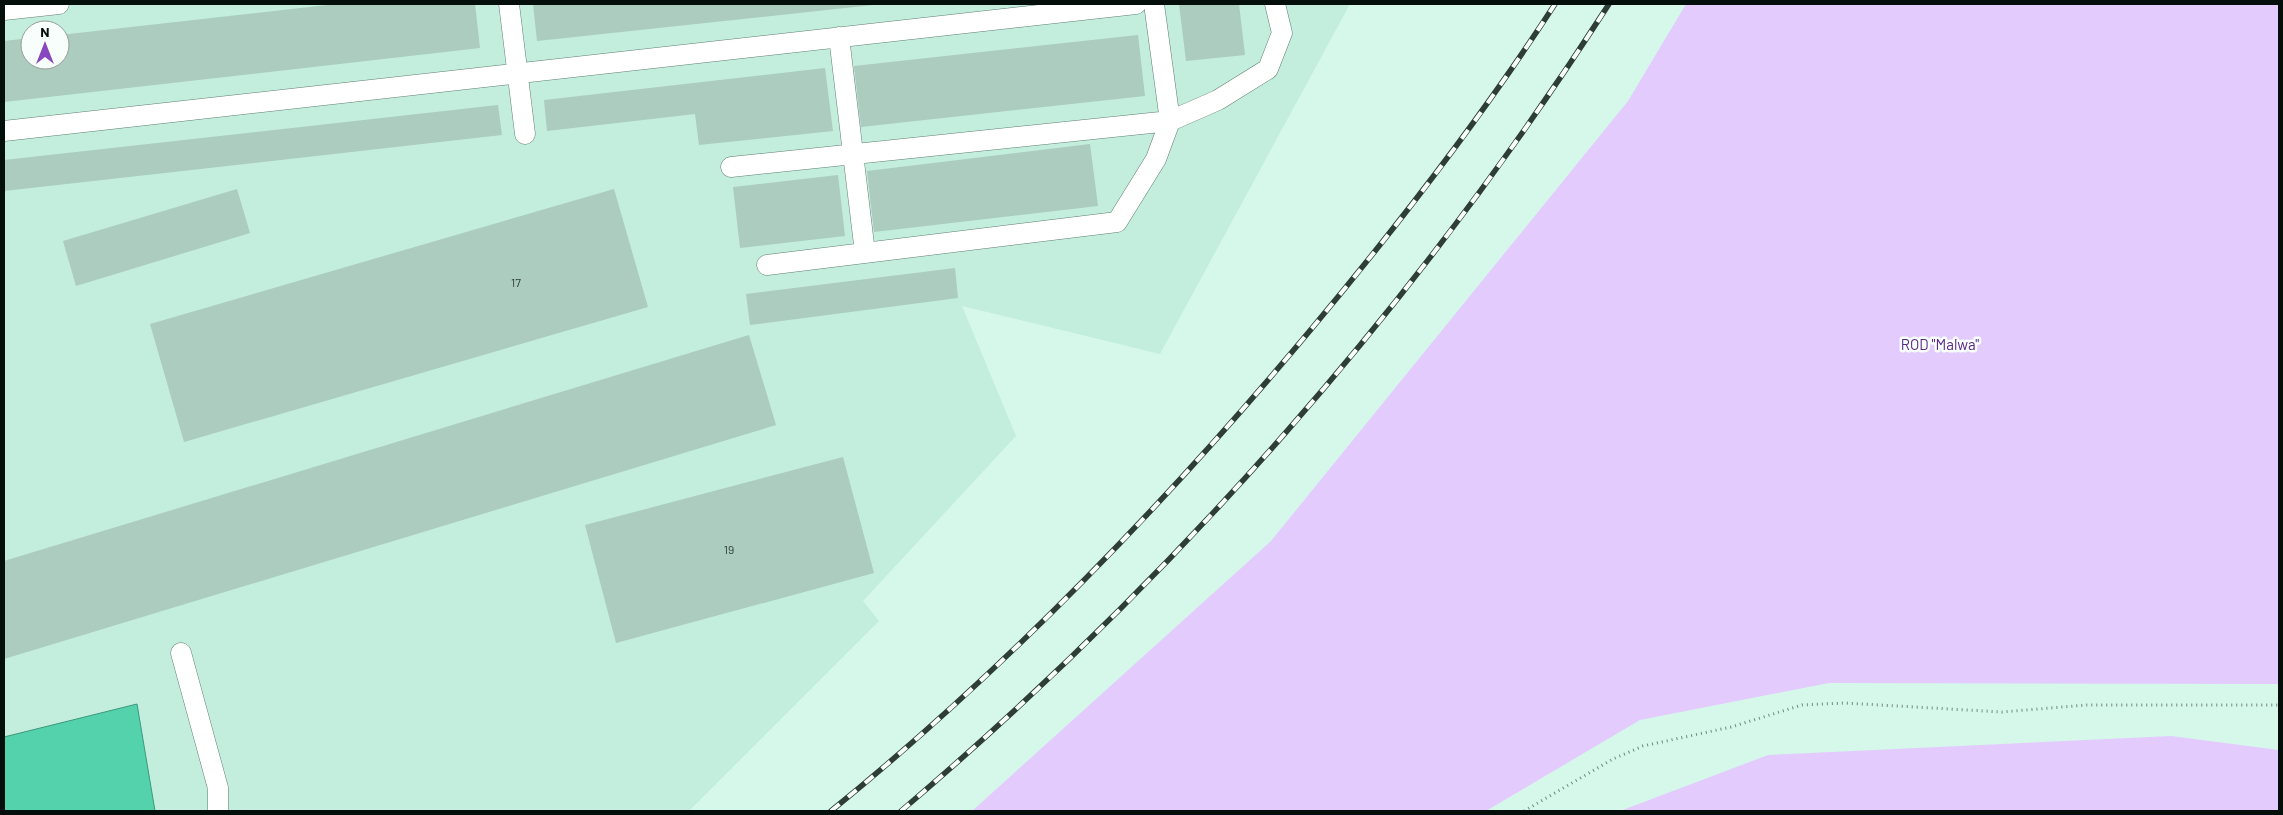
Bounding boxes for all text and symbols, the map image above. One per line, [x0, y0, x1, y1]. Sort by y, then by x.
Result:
north arrow [20, 20, 70, 70]
text: N [40, 23, 50, 40]
house number: 17 [511, 275, 521, 289]
park label: ROD "Malwa" [1901, 335, 1979, 353]
house number: 19 [724, 542, 734, 556]

